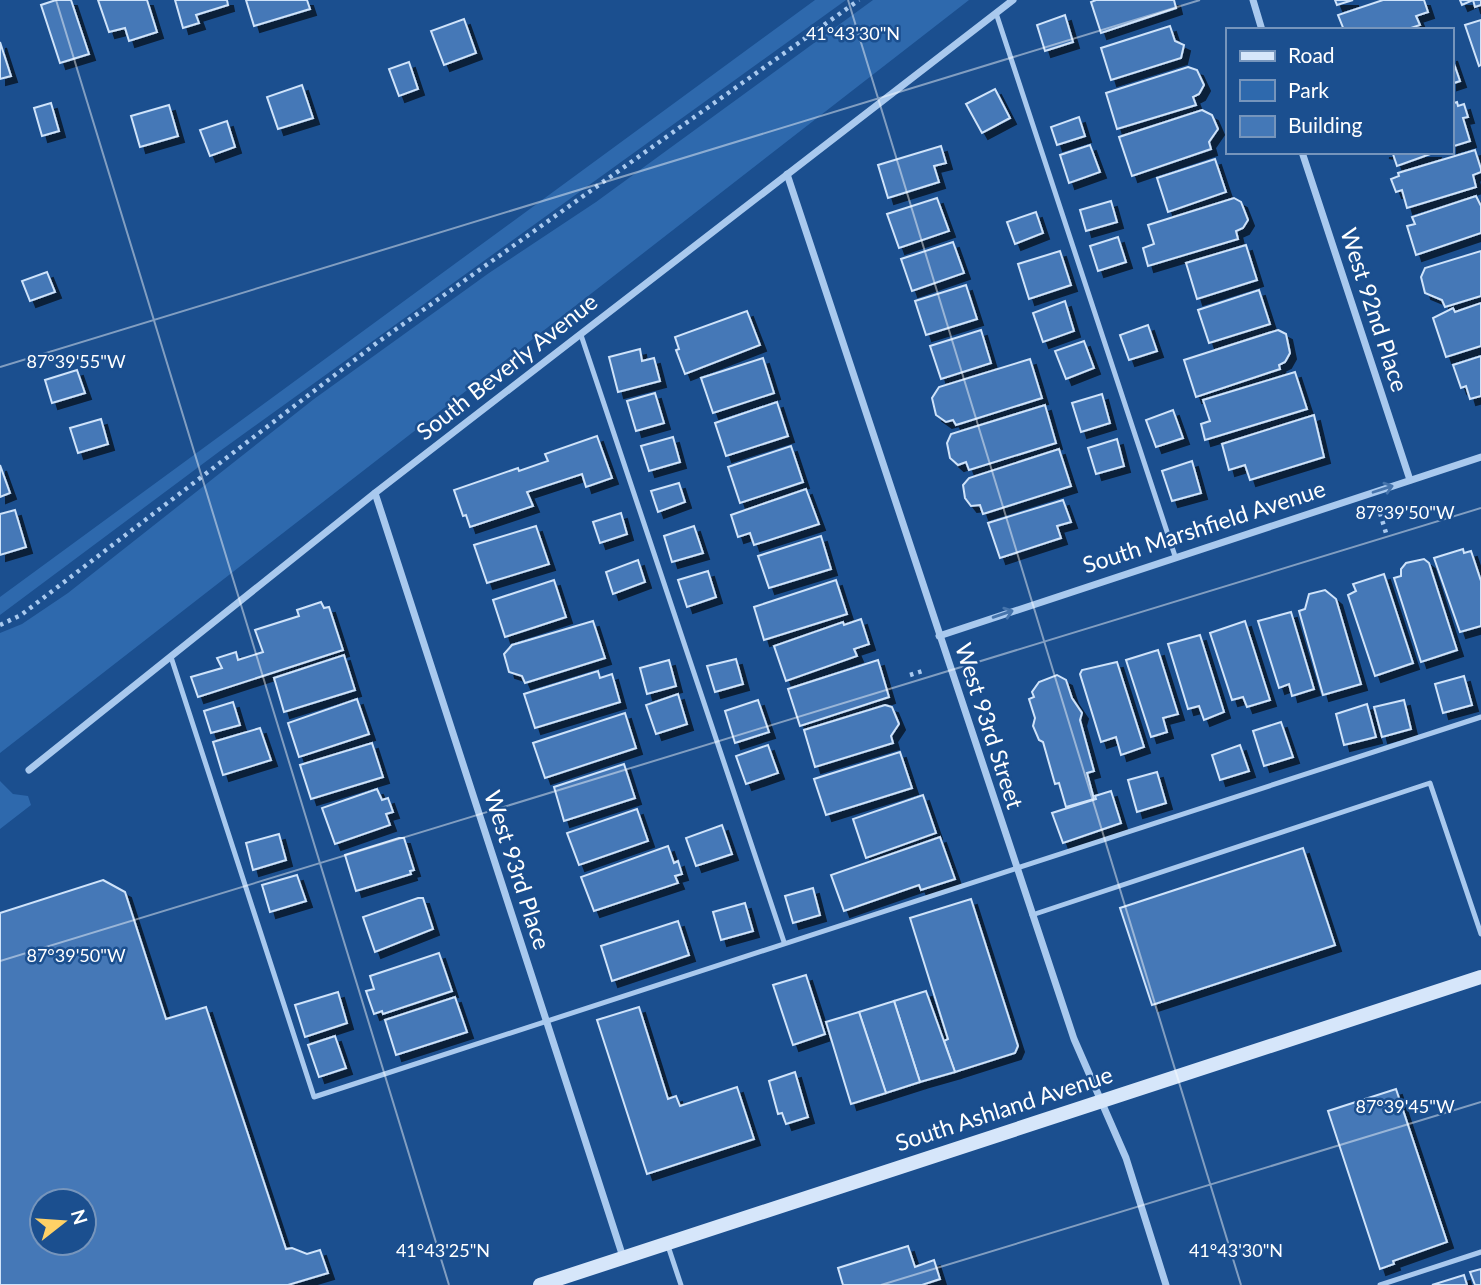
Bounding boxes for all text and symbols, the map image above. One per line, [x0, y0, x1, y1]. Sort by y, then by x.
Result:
text: 41°43'30"N [806, 22, 900, 44]
legend [1226, 28, 1453, 154]
text: Road [1288, 42, 1335, 67]
text: Park [1288, 77, 1329, 102]
text: Building [1288, 112, 1363, 137]
street label: West 92nd Place [1335, 224, 1415, 395]
street label: South Beverly Avenue [410, 287, 602, 446]
text: 87°39'55"W [26, 350, 126, 372]
street label: South Marshfield Avenue [1079, 474, 1329, 579]
one-way arrow [1371, 482, 1393, 495]
text: 87°39'50"W [1355, 501, 1455, 523]
one-way arrow [992, 607, 1014, 619]
street label: West 93rd Street [950, 639, 1030, 813]
street label: West 93rd Place [479, 787, 557, 953]
text: 87°39'50"W [26, 944, 126, 966]
street label: South Ashland Avenue [892, 1060, 1116, 1156]
text: 87°39'45"W [1355, 1095, 1455, 1117]
north arrow [28, 1187, 98, 1257]
text: N [67, 1207, 93, 1227]
text: 41°43'25"N [396, 1239, 490, 1261]
text: 41°43'30"N [1189, 1239, 1283, 1261]

